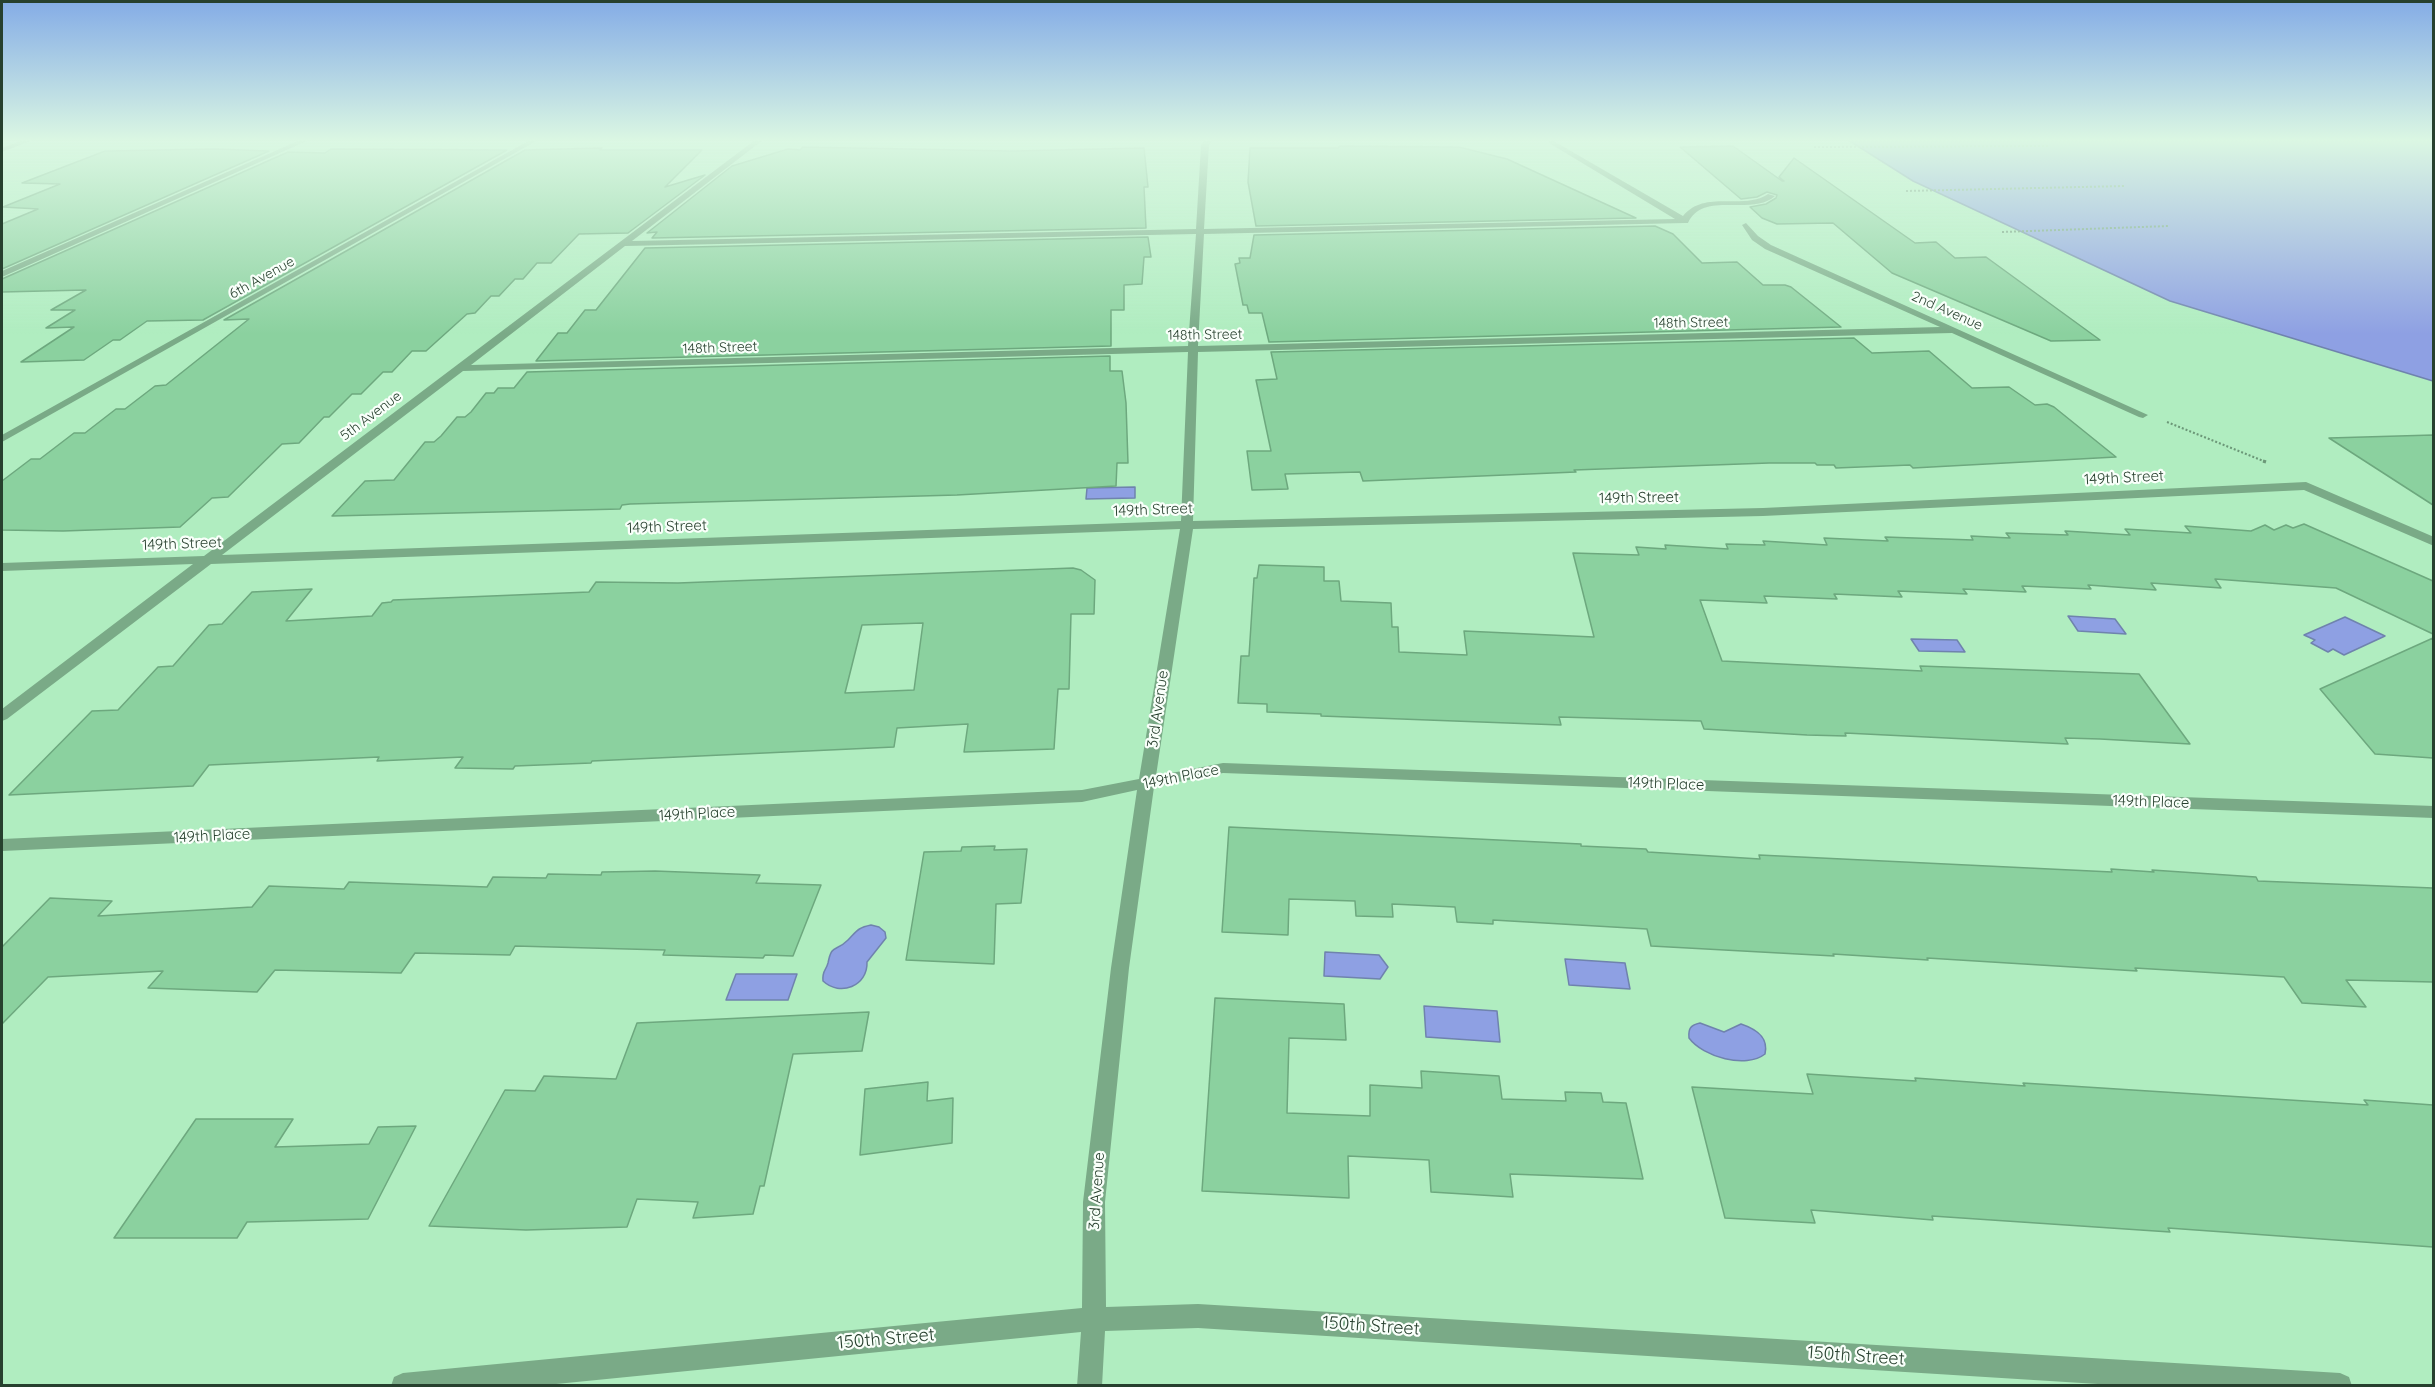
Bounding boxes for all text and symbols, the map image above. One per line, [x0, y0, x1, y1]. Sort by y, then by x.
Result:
street label: 6th Avenue [226, 253, 298, 303]
street label: 2nd Avenue [1909, 288, 1985, 334]
street label: 148th Street [1654, 314, 1728, 332]
street label: 148th Street [1168, 326, 1242, 344]
street label: 148th Street [682, 338, 758, 358]
street label: 5th Avenue [337, 388, 405, 444]
street label: 149th Street [2084, 467, 2164, 489]
street label: 149th Street [1599, 488, 1679, 508]
street label: 149th Street [1113, 500, 1193, 520]
street label: 149th Street [627, 517, 707, 537]
street label: 149th Street [142, 534, 222, 554]
street label: 3rd Avenue [1144, 669, 1172, 749]
street label: 149th Place [1142, 761, 1220, 793]
street label: 149th Place [1627, 774, 1705, 794]
street label: 149th Place [2112, 792, 2190, 812]
street label: 149th Place [658, 803, 736, 825]
street label: 149th Place [173, 825, 251, 847]
street label: 3rd Avenue [1085, 1152, 1109, 1230]
street label: 150th Street [1322, 1312, 1420, 1340]
street label: 150th Street [836, 1324, 936, 1354]
street label: 150th Street [1807, 1342, 1905, 1370]

